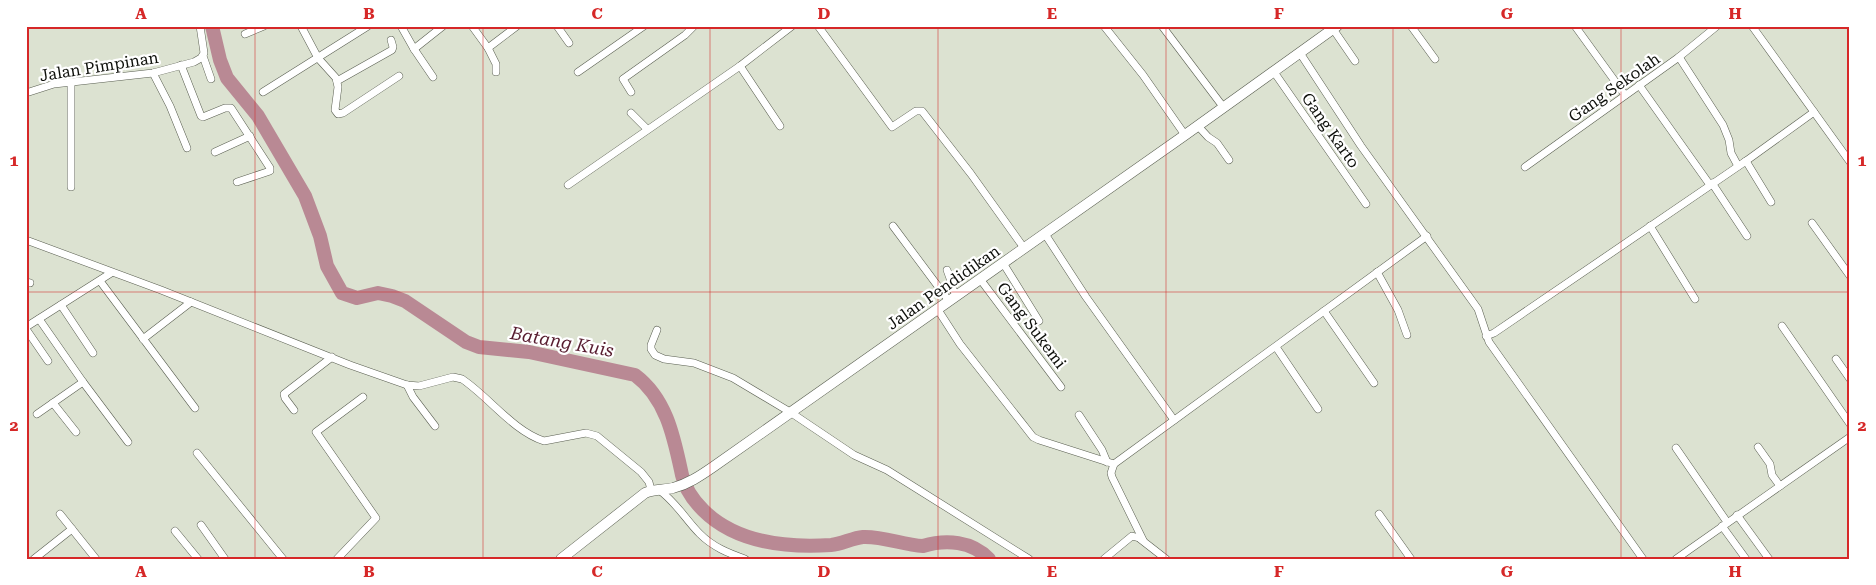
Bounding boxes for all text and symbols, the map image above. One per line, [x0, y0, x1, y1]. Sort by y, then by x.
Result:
text: A [135, 4, 147, 23]
text: B [363, 4, 375, 23]
text: C [591, 4, 603, 23]
text: D [818, 4, 831, 23]
text: E [1047, 4, 1057, 23]
text: F [1274, 4, 1284, 23]
text: G [1501, 4, 1514, 23]
text: H [1728, 4, 1742, 23]
street label: Jalan Pimpinan [38, 48, 160, 85]
street label: Gang Sekolah [1565, 49, 1664, 126]
street label: Gang Karto [1298, 89, 1364, 172]
text: 1 [10, 151, 19, 170]
text: 1 [1858, 151, 1867, 170]
street label: Jalan Pendidikan [883, 241, 1003, 334]
street label: Gang Sukemi [993, 278, 1070, 372]
water label: Batang Kuis [508, 322, 615, 361]
text: 2 [10, 416, 19, 435]
text: 2 [1858, 416, 1867, 435]
text: A [135, 562, 147, 581]
text: B [363, 562, 375, 581]
text: C [591, 562, 603, 581]
text: D [818, 562, 831, 581]
text: E [1047, 562, 1057, 581]
text: F [1274, 562, 1284, 581]
text: G [1501, 562, 1514, 581]
text: H [1728, 562, 1742, 581]

